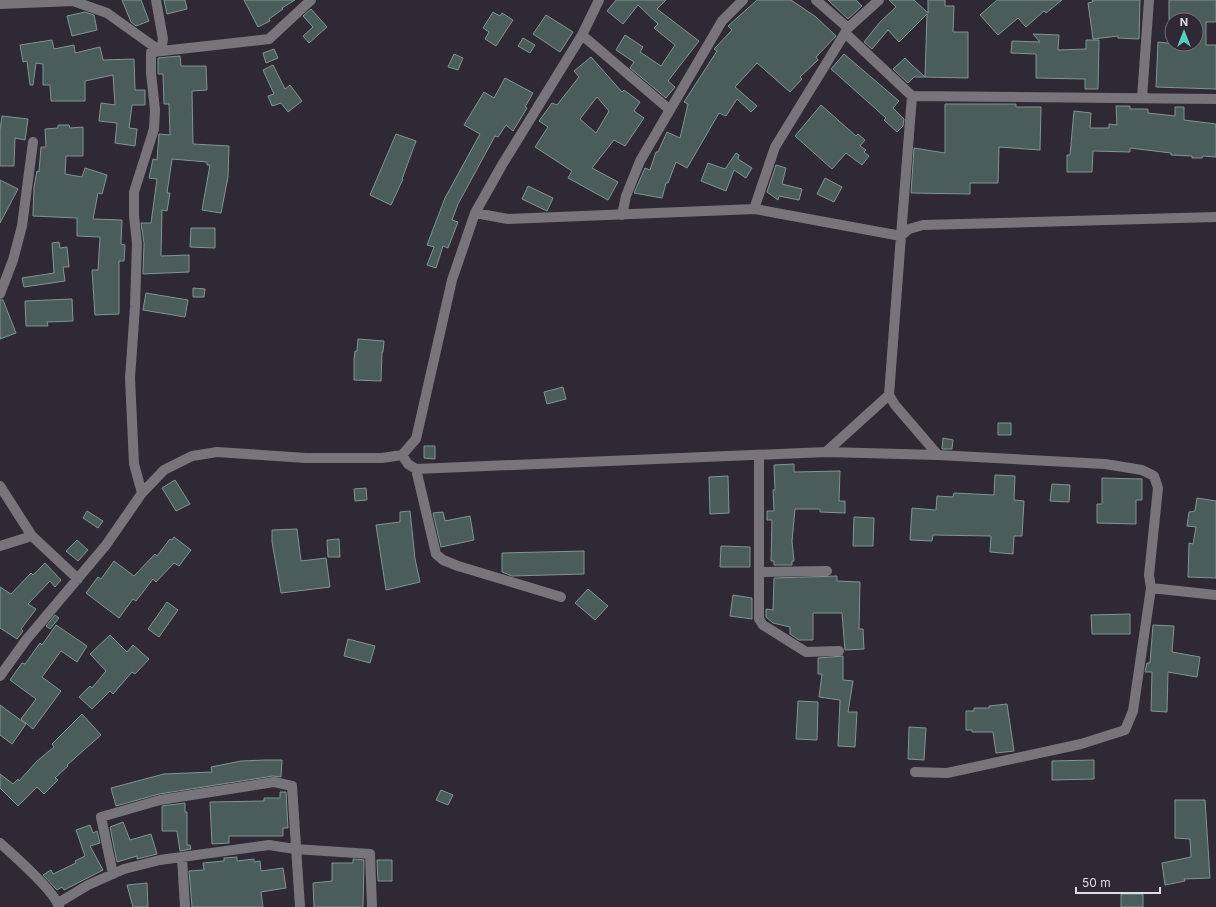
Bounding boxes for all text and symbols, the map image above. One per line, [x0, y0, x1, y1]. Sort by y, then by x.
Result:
north arrow [1164, 12, 1204, 52]
text: N [1180, 15, 1188, 29]
scale bar [1076, 869, 1160, 895]
text: 50 m [1082, 875, 1111, 890]

